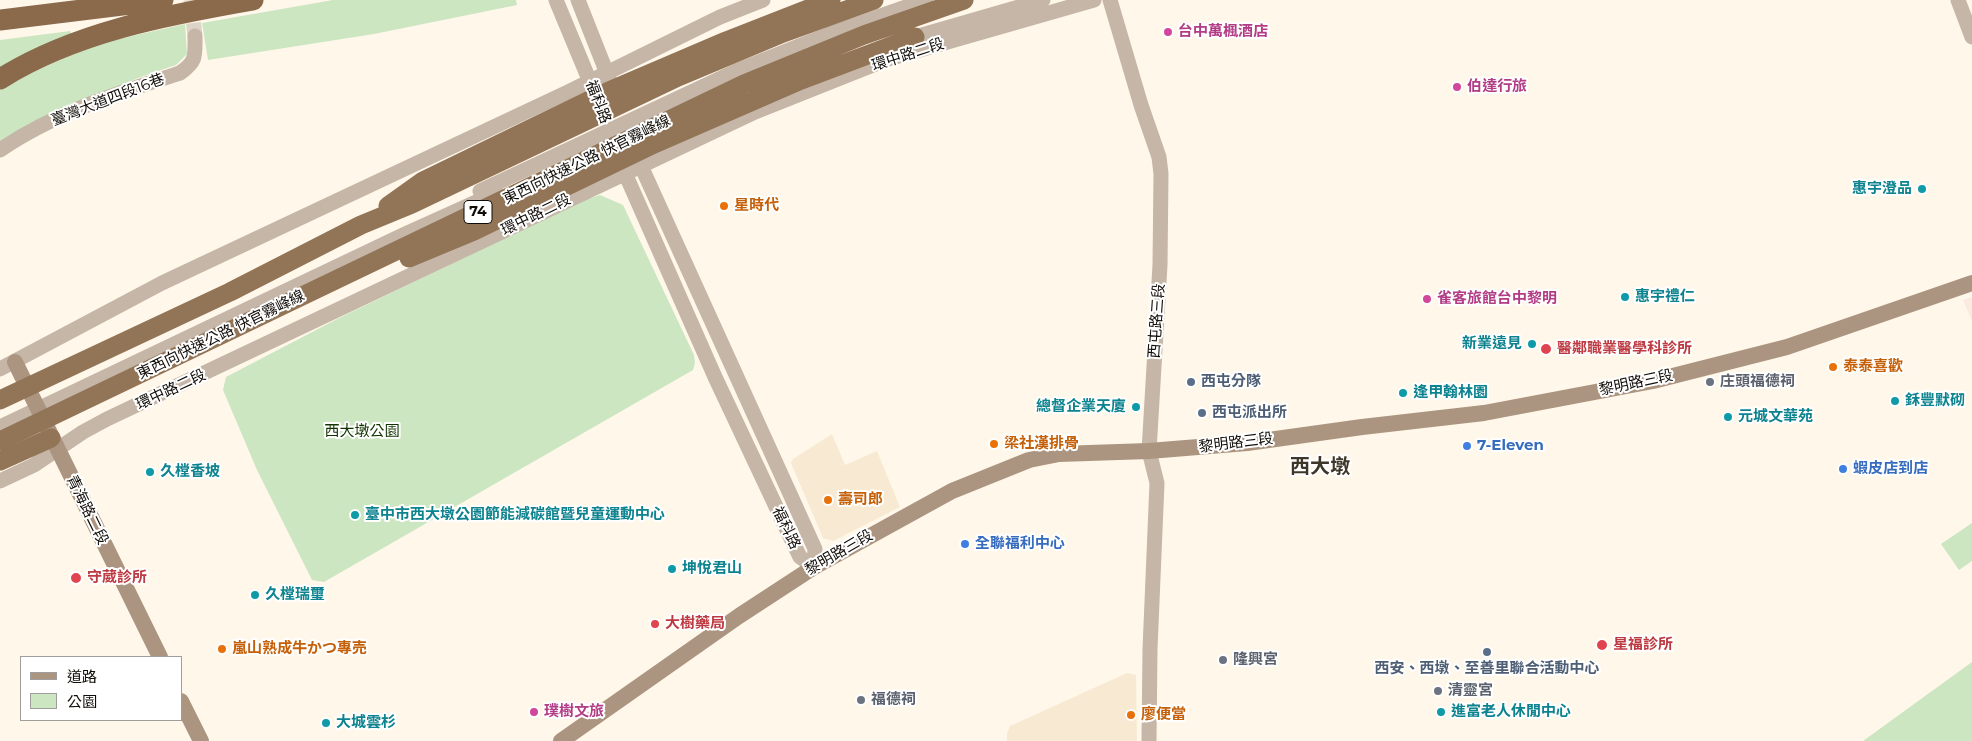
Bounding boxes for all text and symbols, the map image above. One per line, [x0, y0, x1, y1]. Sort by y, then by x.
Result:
place label: 台中萬楓酒店 [1178, 23, 1268, 41]
marker: 台中萬楓酒店 [1162, 26, 1174, 38]
street label: 環中路二段 [870, 35, 946, 75]
street label: 臺灣大道四段16巷 [49, 70, 167, 130]
street label: 福科路 [582, 78, 614, 126]
place label: 伯達行旅 [1467, 78, 1527, 96]
marker: 伯達行旅 [1451, 81, 1463, 93]
street label: 東西向快速公路 快官霧峰線 [500, 112, 674, 208]
place label: 惠宇澄品 [1852, 180, 1912, 198]
marker: 惠宇澄品 [1916, 183, 1928, 195]
street label: 環中路二段 [498, 190, 574, 240]
place label: 星時代 [734, 197, 779, 215]
road number: 74 [464, 200, 492, 223]
marker: 星時代 [718, 200, 730, 212]
street label: 西屯路三段 [1145, 283, 1169, 359]
street label: 東西向快速公路 快官霧峰線 [134, 287, 308, 383]
place label: 惠宇禮仁 [1635, 288, 1695, 306]
place label: 雀客旅館台中黎明 [1437, 290, 1557, 308]
marker: 惠宇禮仁 [1619, 291, 1631, 303]
marker: 雀客旅館台中黎明 [1421, 293, 1433, 305]
place label: 新業遠見 [1462, 335, 1522, 353]
marker: 新業遠見 [1526, 338, 1538, 350]
place label: 醫鄰職業醫學科診所 [1557, 340, 1692, 358]
marker: 醫鄰職業醫學科診所 [1539, 342, 1553, 356]
place label: 泰泰喜歡 [1843, 358, 1903, 376]
marker: 泰泰喜歡 [1827, 361, 1839, 373]
street label: 環中路二段 [133, 366, 209, 414]
street label: 黎明路三段 [1597, 366, 1675, 400]
place label: 西屯分隊 [1201, 373, 1261, 391]
place label: 庄頭福德祠 [1720, 373, 1795, 391]
marker: 西屯分隊 [1185, 376, 1197, 388]
marker: 庄頭福德祠 [1704, 376, 1716, 388]
place label: 逢甲翰林園 [1413, 384, 1488, 402]
marker: 逢甲翰林園 [1397, 387, 1409, 399]
place label: 鉌豐默砌 [1905, 392, 1965, 410]
marker: 鉌豐默砌 [1889, 395, 1901, 407]
place label: 總督企業天廈 [1036, 398, 1126, 416]
marker: 總督企業天廈 [1130, 401, 1142, 413]
place label: 西屯派出所 [1212, 404, 1287, 422]
marker: 西屯派出所 [1196, 407, 1208, 419]
place label: 元城文華苑 [1738, 408, 1813, 426]
marker: 元城文華苑 [1722, 411, 1734, 423]
park label: 西大墩公園 [325, 423, 399, 441]
street label: 黎明路三段 [1198, 429, 1274, 457]
place label: 梁社漢排骨 [1004, 435, 1079, 453]
place label: 7-Eleven [1477, 437, 1544, 455]
marker: 梁社漢排骨 [988, 438, 1000, 450]
marker: 7-Eleven [1461, 440, 1473, 452]
district label: 西大墩 [1290, 455, 1350, 479]
place label: 蝦皮店到店 [1853, 460, 1928, 478]
place label: 久樘香坡 [160, 463, 220, 481]
marker: 蝦皮店到店 [1837, 463, 1849, 475]
marker: 久樘香坡 [144, 466, 156, 478]
street label: 青海路二段 [62, 472, 112, 548]
place label: 壽司郎 [838, 491, 883, 509]
marker: 壽司郎 [822, 494, 834, 506]
street label: 福科路 [768, 504, 804, 552]
place label: 臺中市西大墩公園節能減碳館暨兒童運動中心 [365, 506, 665, 524]
marker: 臺中市西大墩公園節能減碳館暨兒童運動中心 [349, 509, 361, 521]
street label: 黎明路三段 [802, 526, 876, 580]
place label: 全聯福利中心 [975, 535, 1065, 553]
marker: 全聯福利中心 [959, 538, 971, 550]
place label: 坤悅君山 [682, 560, 742, 578]
marker: 坤悅君山 [666, 563, 678, 575]
place label: 守葳診所 [87, 569, 147, 587]
marker: 守葳診所 [69, 571, 83, 585]
place label: 久樘瑞璽 [265, 586, 325, 604]
marker: 久樘瑞璽 [249, 589, 261, 601]
place label: 大樹藥局 [665, 615, 725, 633]
marker: 大樹藥局 [649, 618, 661, 630]
place label: 星福診所 [1613, 636, 1673, 654]
marker: 星福診所 [1595, 638, 1609, 652]
place label: 嵐山熟成牛かつ專売 [232, 640, 367, 658]
marker: 嵐山熟成牛かつ專売 [216, 643, 228, 655]
marker: 西安、西墩、至善里聯合活動中心 [1481, 646, 1493, 658]
place label: 隆興宮 [1233, 651, 1278, 669]
marker: 隆興宮 [1217, 654, 1229, 666]
legend [20, 656, 182, 721]
place label: 西安、西墩、至善里聯合活動中心 [1375, 660, 1599, 678]
text: 道路 [67, 667, 97, 686]
place label: 清靈宮 [1448, 682, 1493, 700]
marker: 清靈宮 [1432, 685, 1444, 697]
place label: 福德祠 [871, 691, 916, 709]
text: 公園 [67, 692, 97, 711]
marker: 福德祠 [855, 694, 867, 706]
place label: 璞樹文旅 [544, 703, 604, 721]
place label: 進富老人休閒中心 [1451, 703, 1571, 721]
marker: 璞樹文旅 [528, 706, 540, 718]
place label: 廖便當 [1141, 706, 1186, 724]
marker: 進富老人休閒中心 [1435, 706, 1447, 718]
marker: 廖便當 [1125, 709, 1137, 721]
place label: 大城雲杉 [336, 714, 396, 732]
marker: 大城雲杉 [320, 717, 332, 729]

